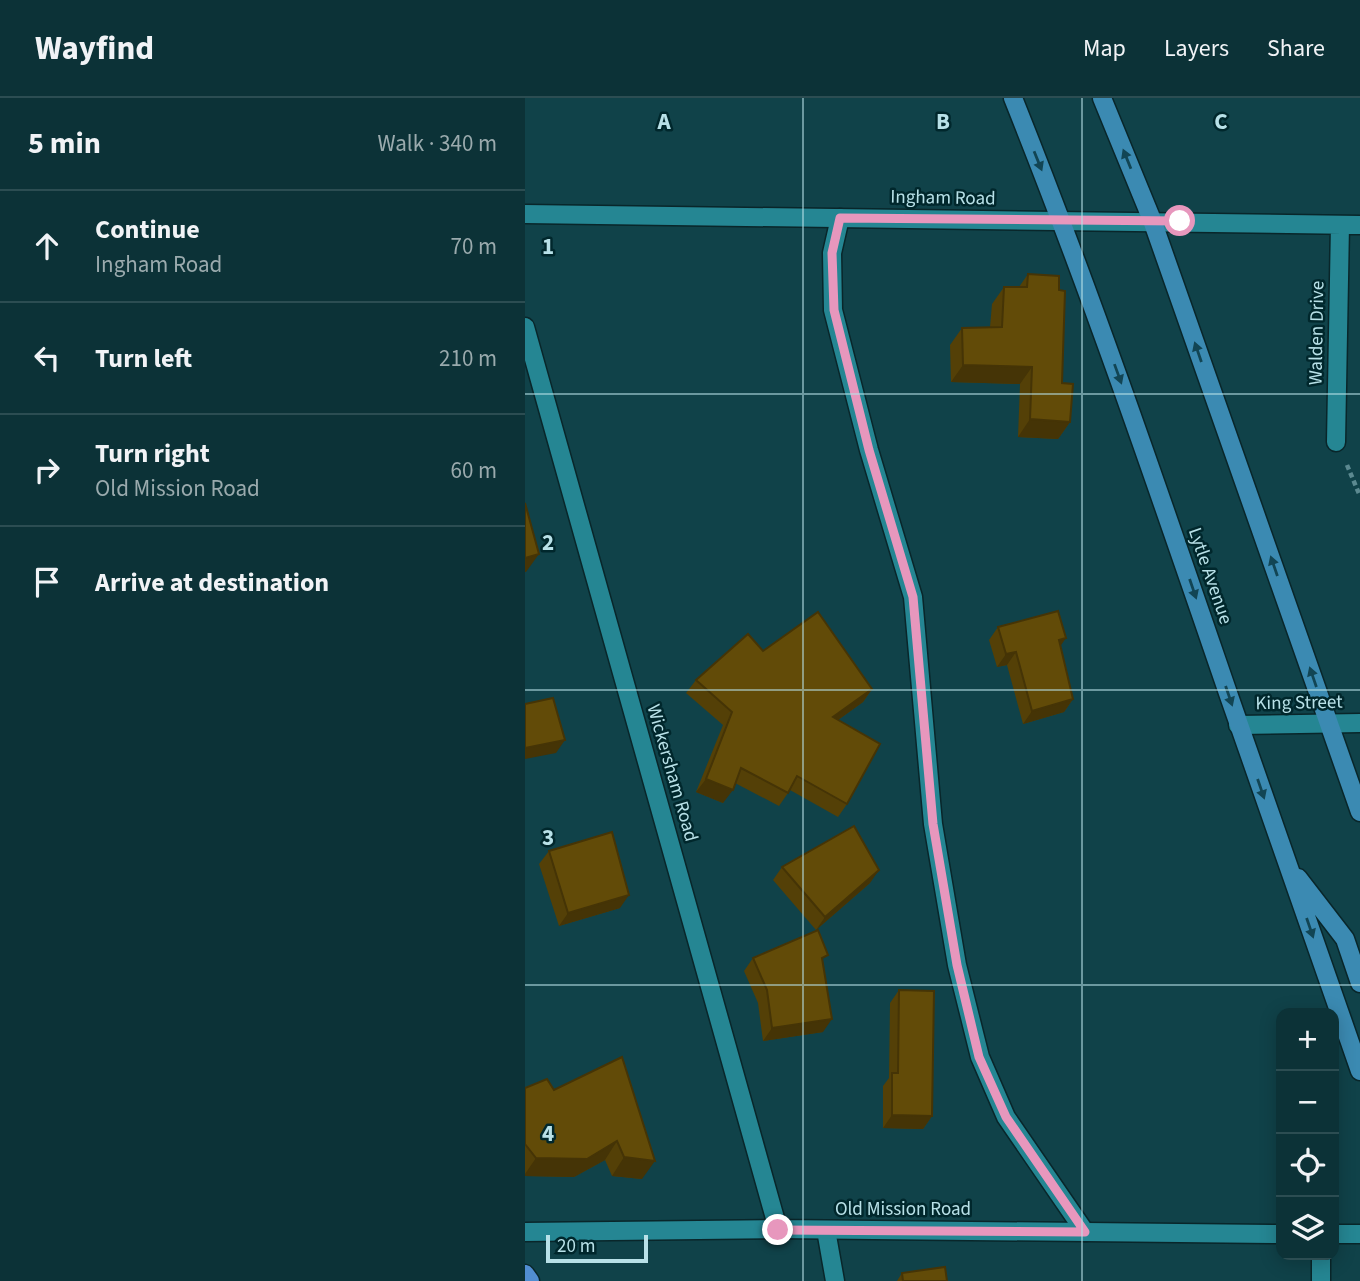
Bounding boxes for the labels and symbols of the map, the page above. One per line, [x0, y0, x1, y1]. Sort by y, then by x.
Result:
text: A [656, 105, 671, 138]
text: B [936, 105, 950, 138]
text: C [1214, 105, 1228, 138]
one-way arrow [1121, 149, 1132, 170]
one-way arrow [1033, 151, 1044, 172]
street label: Ingham Road [890, 184, 996, 212]
route start [1164, 205, 1195, 236]
text: 1 [542, 230, 554, 263]
street label: Walden Drive [1303, 281, 1331, 385]
one-way arrow [1192, 341, 1203, 362]
one-way arrow [1113, 364, 1124, 385]
street label: Lytle Avenue [1181, 524, 1239, 628]
text: 2 [542, 526, 554, 559]
one-way arrow [1268, 556, 1279, 577]
one-way arrow [1188, 579, 1198, 600]
one-way arrow [1307, 666, 1318, 687]
one-way arrow [1224, 685, 1235, 706]
street label: King Street [1255, 689, 1343, 717]
street label: Wickersham Road [640, 701, 704, 845]
one-way arrow [1256, 779, 1267, 800]
text: 3 [542, 821, 554, 854]
one-way arrow [1305, 918, 1316, 939]
text: 4 [542, 1117, 554, 1150]
street label: Old Mission Road [835, 1196, 971, 1223]
route end [762, 1214, 793, 1245]
scale bar [546, 1232, 647, 1264]

